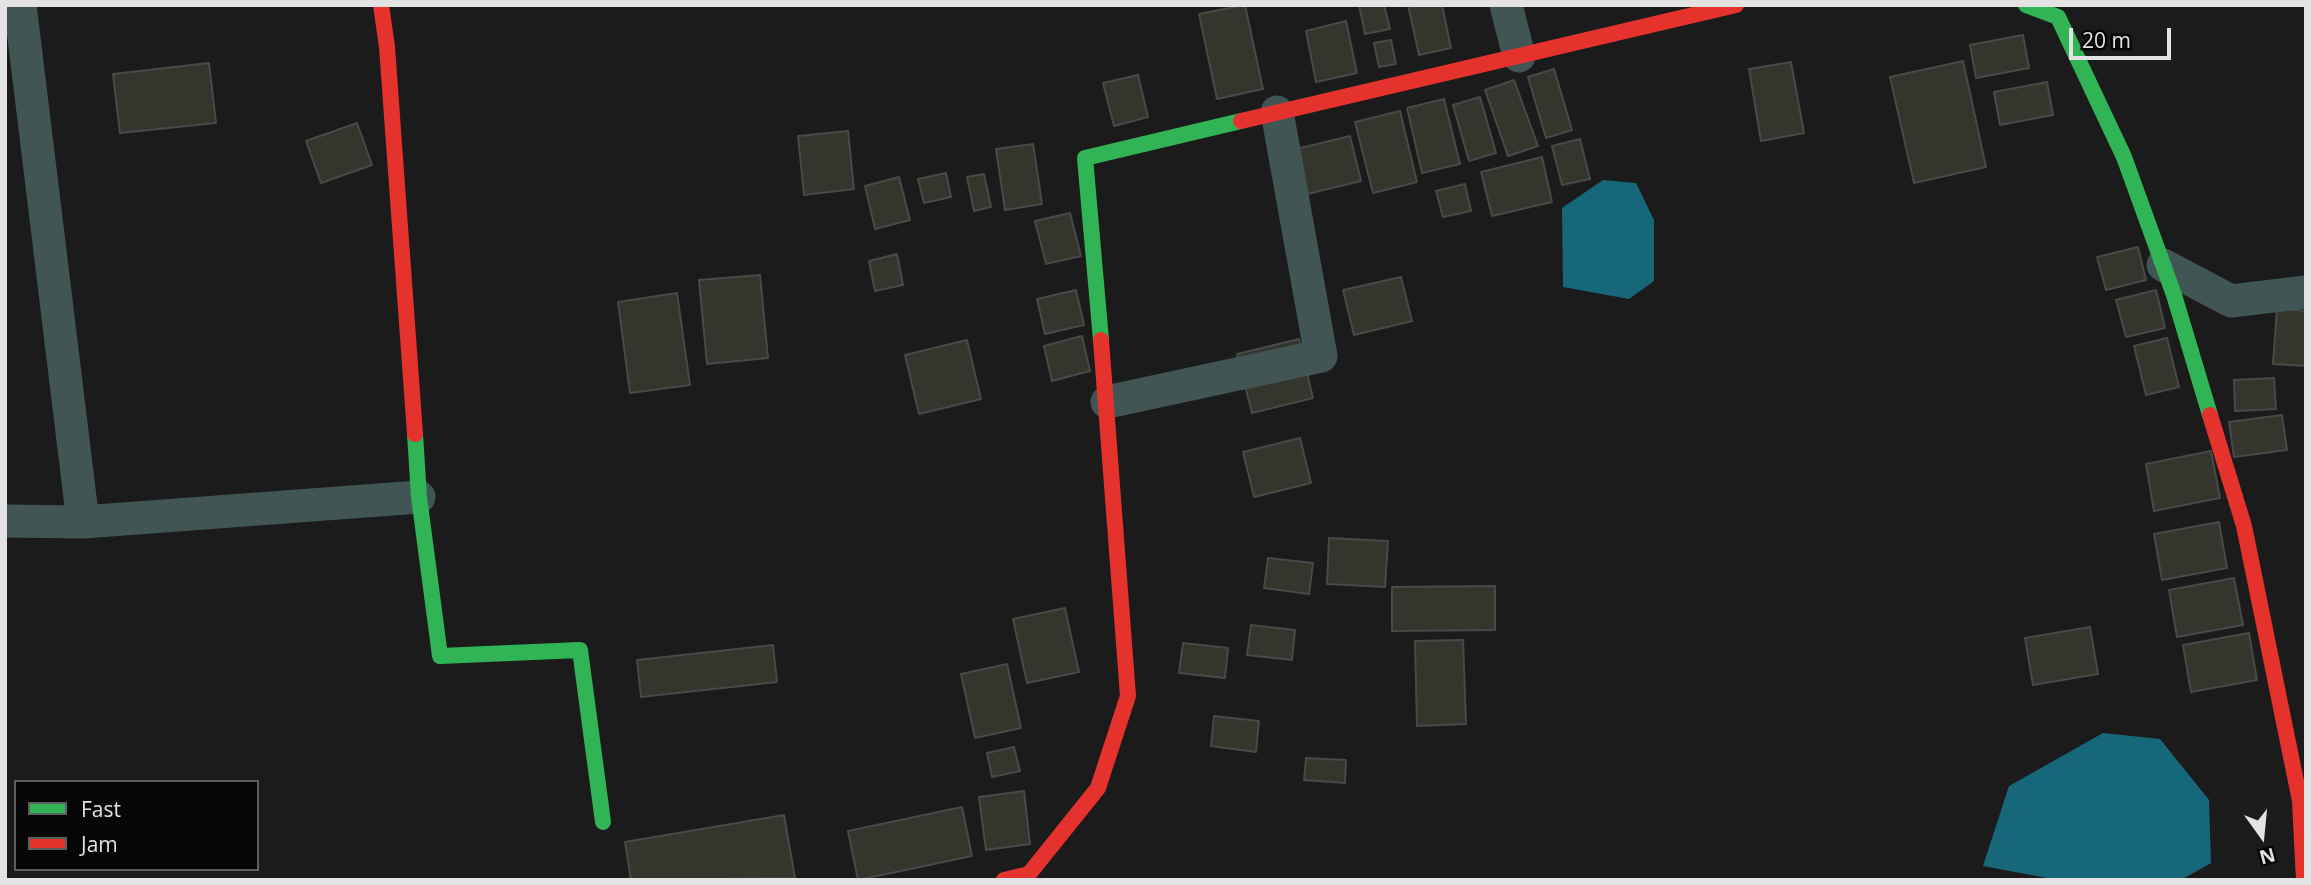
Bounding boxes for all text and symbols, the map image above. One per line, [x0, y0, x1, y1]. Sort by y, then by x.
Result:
scale bar [2073, 14, 2174, 58]
text: 20 m [2082, 26, 2131, 54]
legend [14, 780, 259, 871]
text: Fast [81, 795, 121, 823]
north arrow [2227, 801, 2297, 871]
text: Jam [81, 830, 118, 858]
text: N [2257, 842, 2278, 871]

